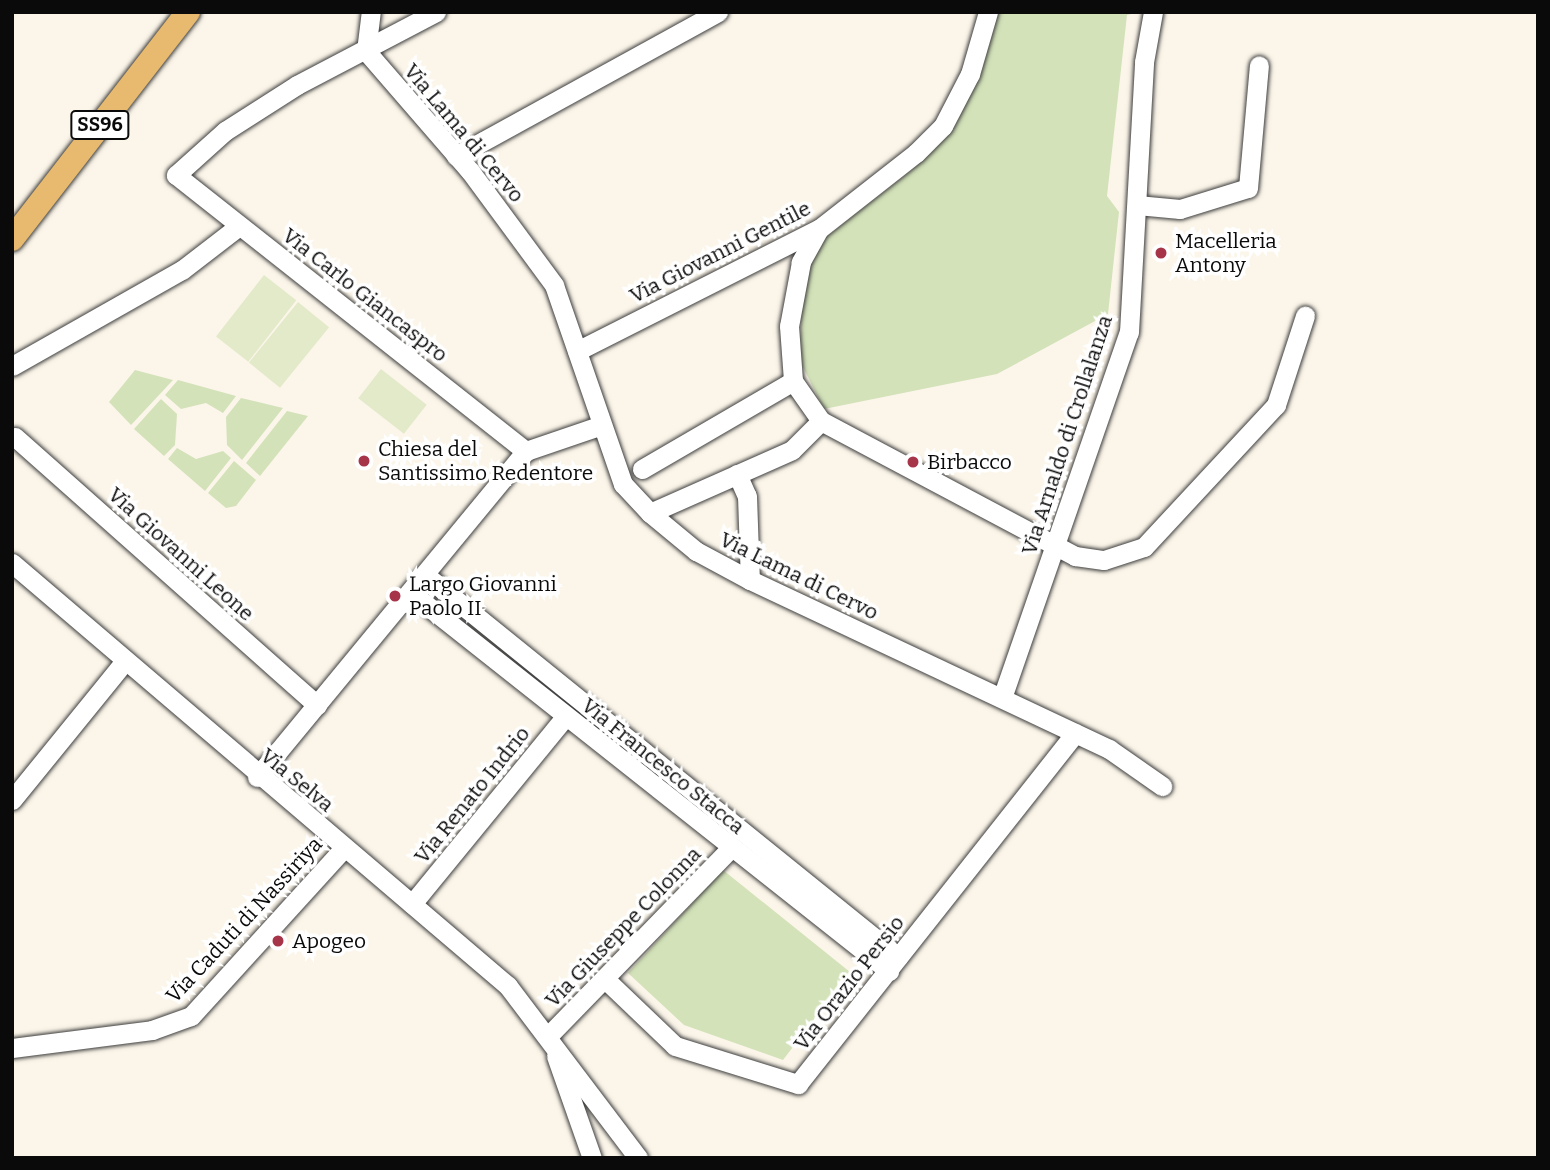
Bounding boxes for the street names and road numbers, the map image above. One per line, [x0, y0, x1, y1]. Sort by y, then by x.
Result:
street label: Via Lama di Cervo [399, 59, 529, 207]
road number: SS96 [70, 110, 130, 140]
street label: Via Giovanni Gentile [625, 195, 815, 309]
street label: Via Carlo Giancaspro [277, 223, 453, 367]
street label: Via Arnaldo di Crollalanza [1016, 312, 1118, 558]
street label: Via Giovanni Leone [103, 482, 259, 626]
street label: Via Lama di Cervo [716, 527, 882, 625]
street label: Via Francesco Stacca [577, 693, 749, 839]
street label: Via Renato Indrio [409, 721, 535, 869]
street label: Via Selva [255, 743, 339, 817]
street label: Via Caduti di Nassiriya [161, 832, 327, 1008]
street label: Via Giuseppe Colonna [540, 841, 706, 1013]
street label: Via Orazio Persio [788, 910, 910, 1056]

